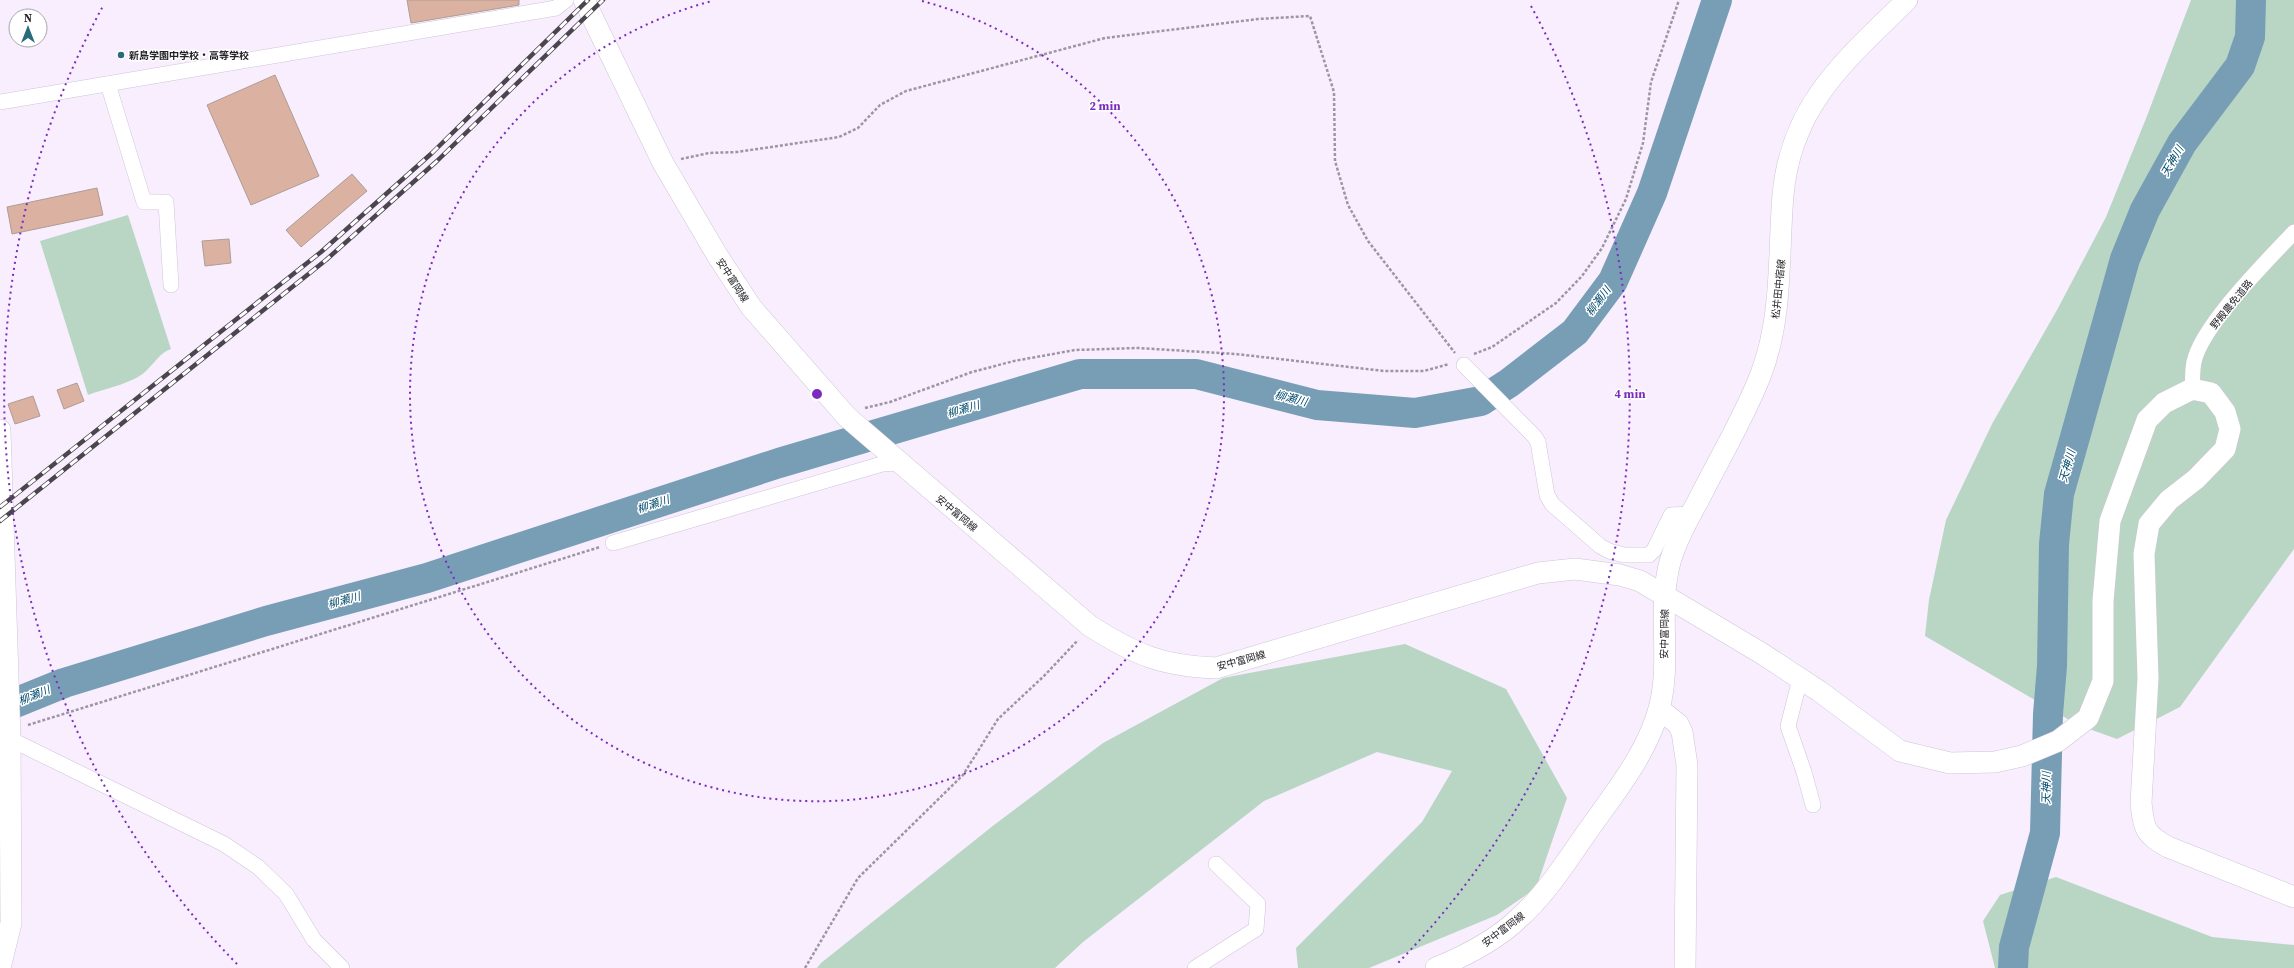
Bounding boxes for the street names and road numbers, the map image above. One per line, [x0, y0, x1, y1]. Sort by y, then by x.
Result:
street label: 安中富岡線 [714, 256, 752, 305]
street label: 松井田中宿線 [1769, 259, 1788, 320]
street label: 野殿農免道路 [2207, 277, 2255, 332]
street label: 安中富岡線 [933, 492, 980, 534]
street label: 安中富岡線 [1658, 609, 1671, 659]
street label: 安中富岡線 [1215, 648, 1267, 673]
street label: 安中富岡線 [1479, 909, 1527, 950]

